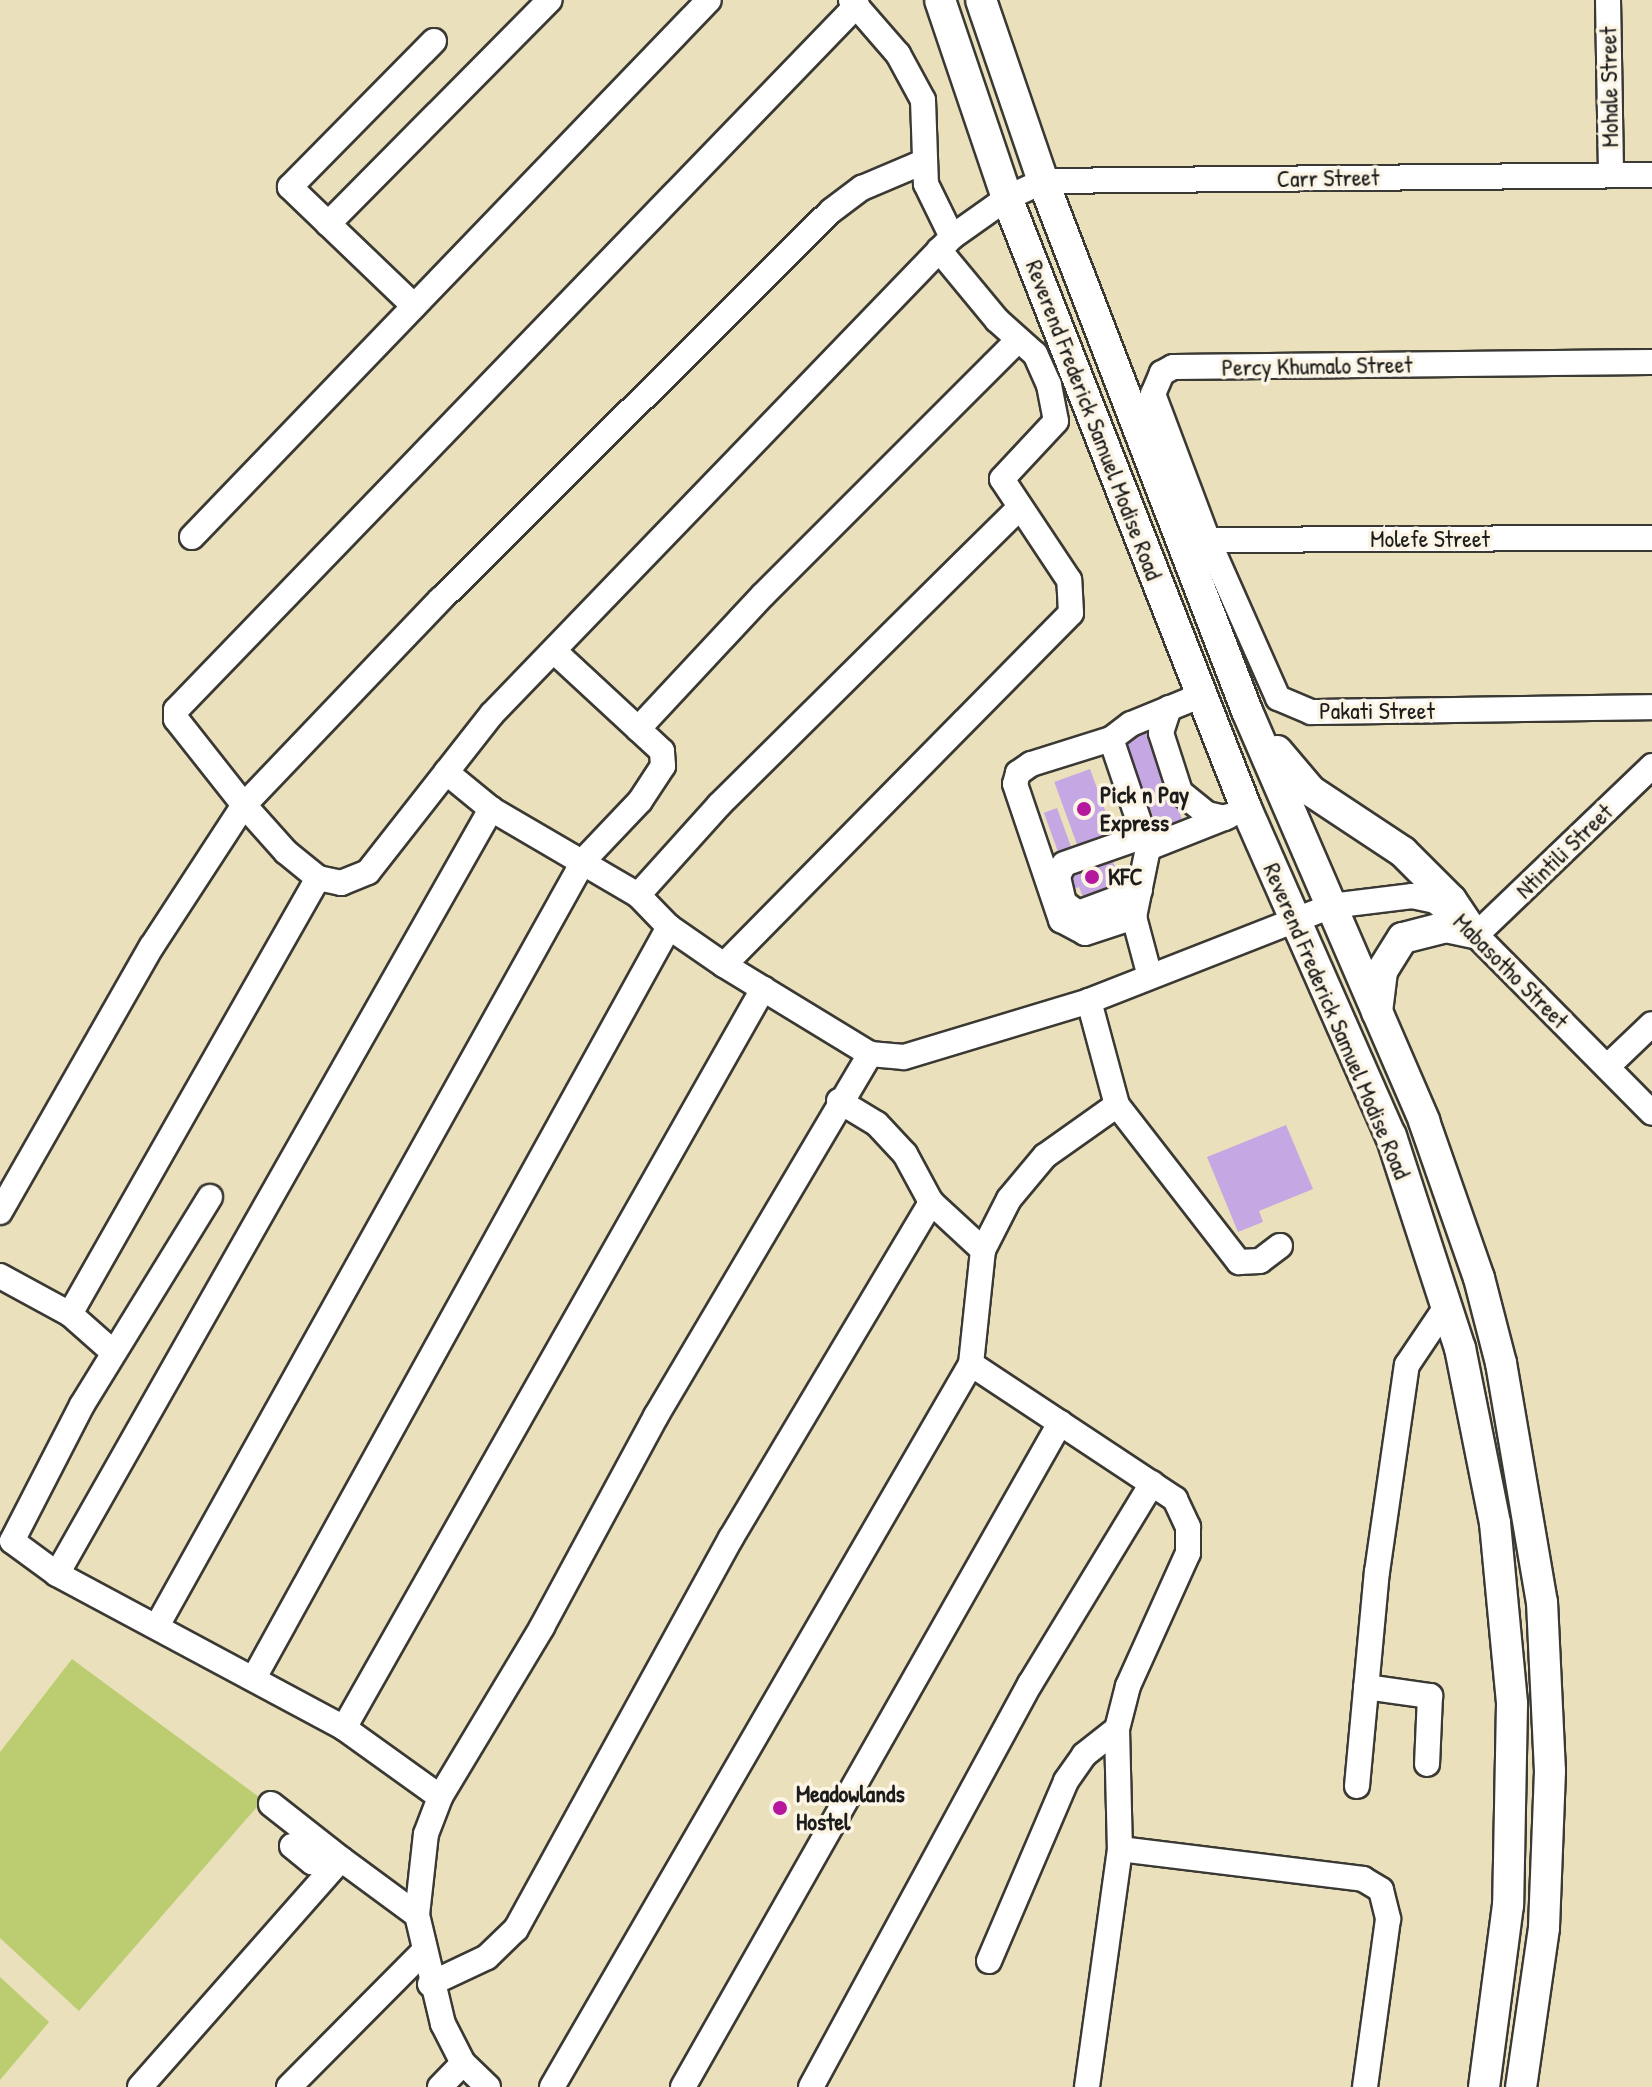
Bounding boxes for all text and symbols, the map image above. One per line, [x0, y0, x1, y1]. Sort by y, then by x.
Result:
street label: Mohale Street [1594, 26, 1624, 148]
street label: Carr Street [1277, 163, 1379, 193]
street label: Reverend Frederick Samuel Modise Road [1020, 256, 1168, 584]
street label: Percy Khumalo Street [1221, 350, 1413, 382]
street label: Molefe Street [1370, 525, 1490, 553]
street label: Pakati Street [1319, 697, 1435, 725]
place label: Pick n Pay Express [1100, 781, 1189, 837]
street label: Ntintili Street [1509, 798, 1619, 904]
marker: Pick n Pay Express [1075, 800, 1093, 818]
street label: Reverend Frederick Samuel Modise Road [1257, 859, 1417, 1183]
place label: KFC [1108, 863, 1143, 891]
marker: KFC [1083, 868, 1101, 886]
street label: Mabasotho Street [1447, 907, 1575, 1035]
place label: Meadowlands Hostel [796, 1780, 905, 1836]
marker: Meadowlands Hostel [771, 1799, 789, 1817]

